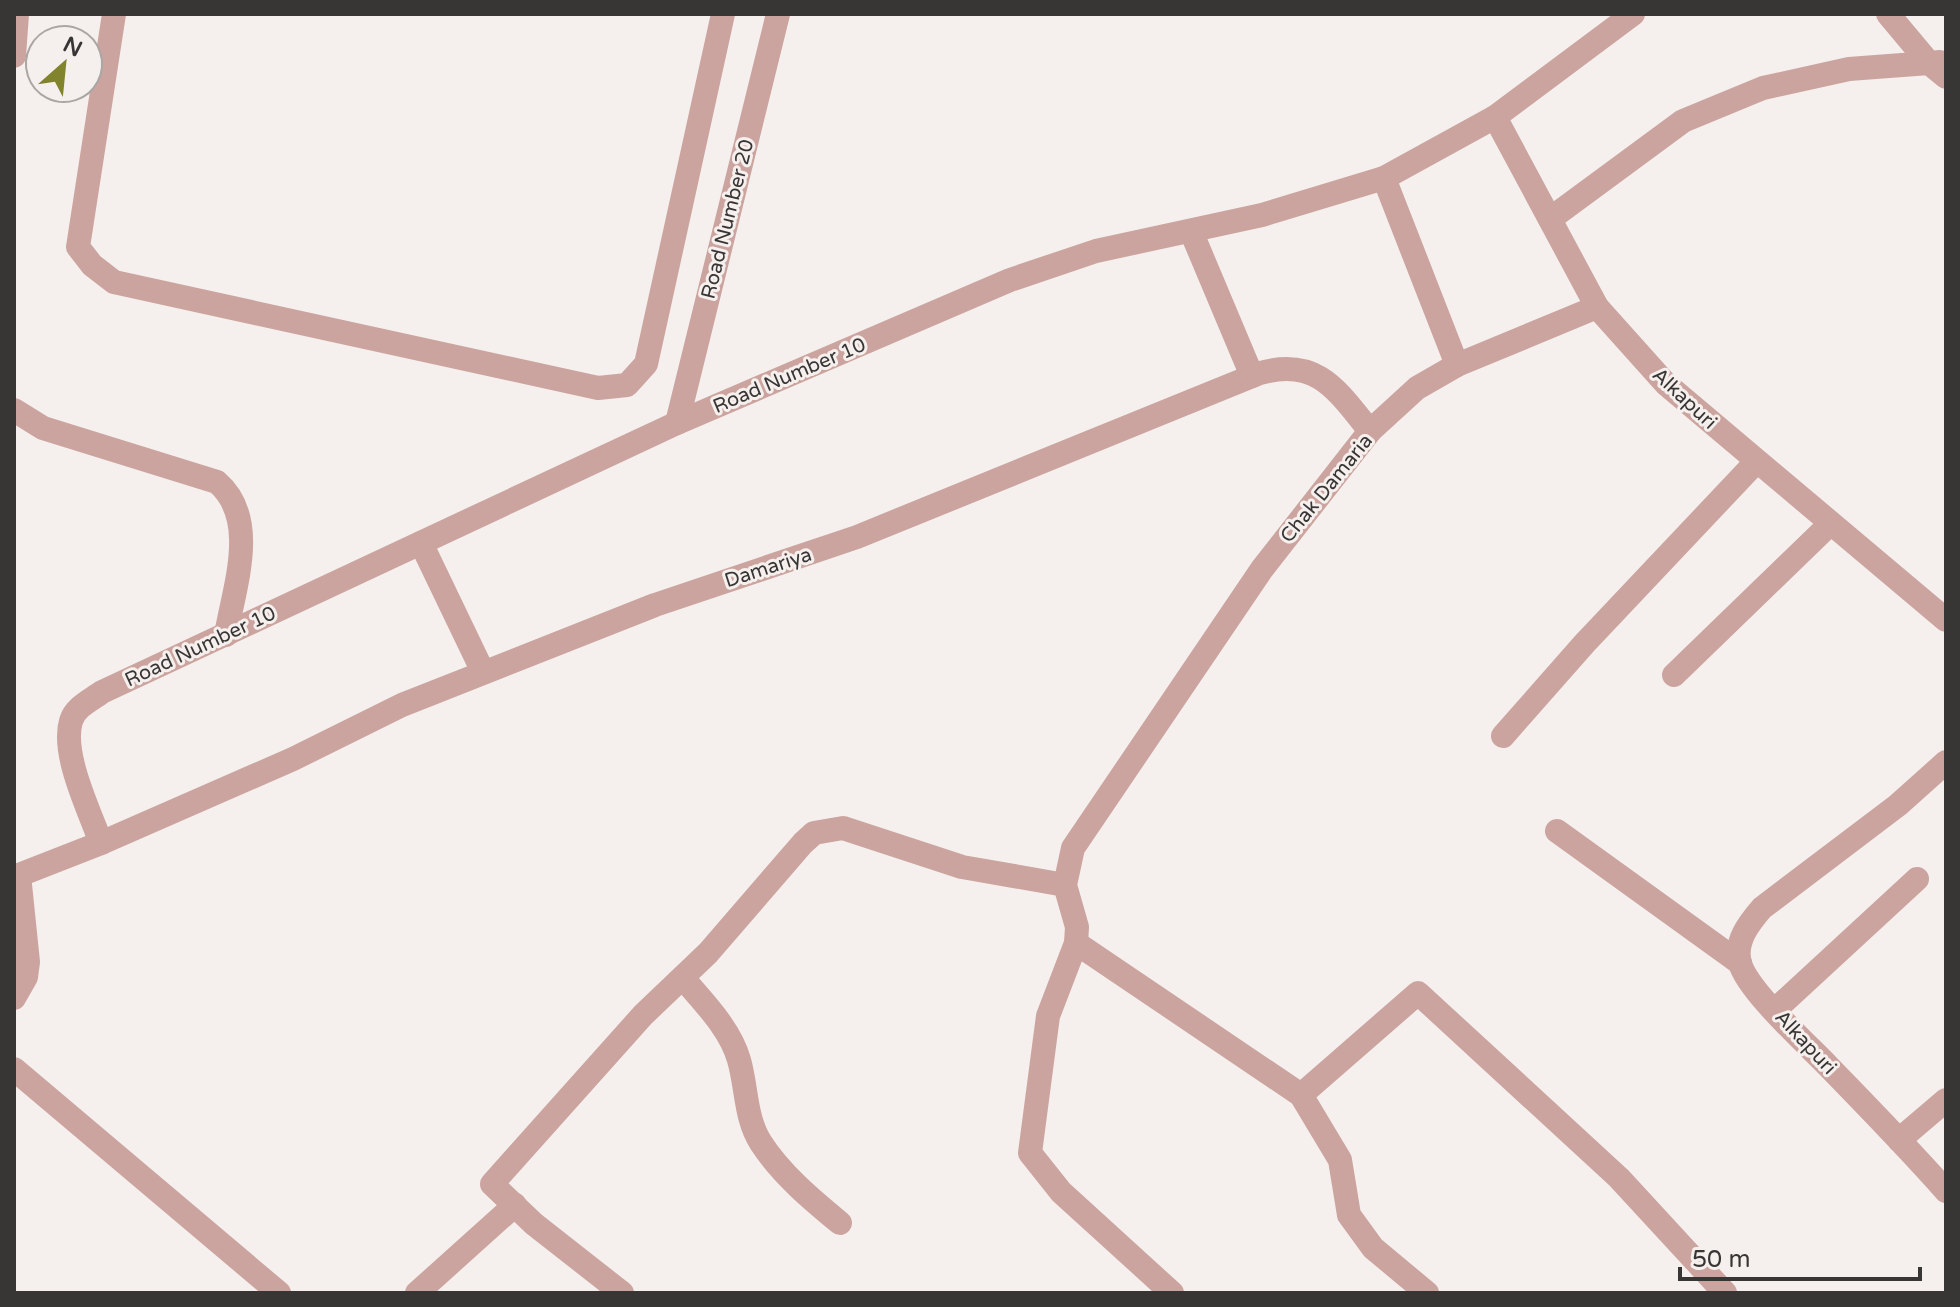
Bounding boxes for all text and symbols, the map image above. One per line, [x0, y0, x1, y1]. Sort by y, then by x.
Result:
north arrow [24, 24, 104, 104]
text: N [59, 31, 86, 63]
street label: Road Number 20 [697, 137, 759, 302]
street label: Road Number 10 [709, 333, 869, 419]
street label: Alkapuri [1647, 363, 1721, 435]
street label: Chak Damaria [1276, 429, 1378, 548]
street label: Damariya [722, 543, 815, 593]
street label: Road Number 10 [121, 601, 280, 692]
street label: Alkapuri [1769, 1006, 1841, 1080]
scale bar [1680, 1231, 1920, 1281]
text: 50 m [1692, 1245, 1750, 1274]

